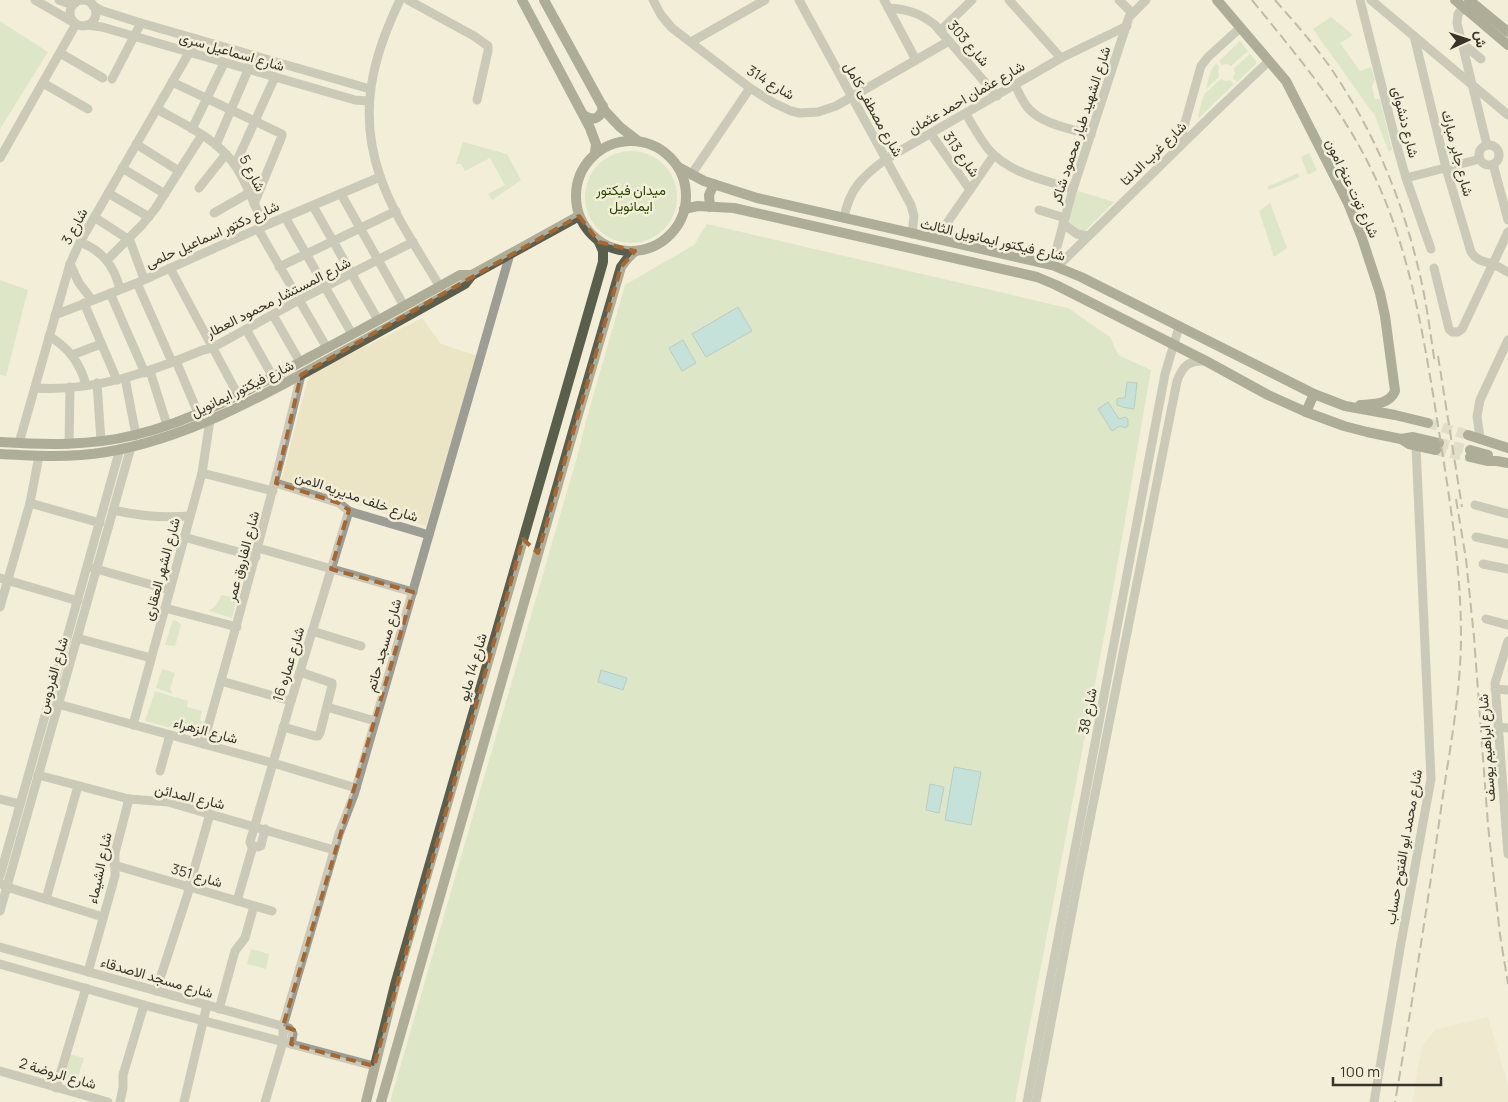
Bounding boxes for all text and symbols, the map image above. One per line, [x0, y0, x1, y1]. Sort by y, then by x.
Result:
north arrow [1443, 15, 1493, 65]
street label: شارع 303 [942, 16, 994, 71]
street label: شارع اسماعيل سرى [177, 27, 287, 77]
text: ش [1472, 30, 1491, 48]
street label: شارع الشهيد طيار محمود شاكر [1045, 44, 1116, 208]
street label: شارع عثمان احمد عثمان [904, 56, 1029, 140]
street label: شارع مصطفى كامل [838, 58, 908, 161]
street label: شارع 314 [743, 60, 798, 105]
street label: شارع دنشواى [1386, 84, 1424, 160]
street label: شارع جابر مبارك [1435, 108, 1479, 199]
street label: شارع غرب الدلتا [1116, 117, 1192, 191]
street label: شارع 313 [938, 127, 985, 182]
street label: شارع توت عنخ امون [1320, 135, 1384, 242]
street label: شارع 5 [234, 151, 271, 196]
park label: ميدان فيكتور ايمانويل [595, 180, 666, 215]
street label: شارع دكتور اسماعيل حلمى [142, 196, 283, 274]
street label: شارع 3 [57, 204, 93, 248]
street label: شارع فيكتور ايمانويل الثالث [918, 213, 1067, 267]
street label: شارع المستشار محمود العطار [201, 252, 355, 344]
street label: شارع فيكتور ايمانويل [187, 355, 297, 423]
street label: شارع خلف مديريه الامن [292, 466, 421, 528]
street label: شارع الفاروق عمر [221, 509, 265, 605]
street label: شارع الشهر العقارى [138, 515, 186, 623]
street label: شارع مسجد حاتم [361, 596, 407, 694]
street label: شارع عماره 16 [268, 624, 310, 704]
street label: شارع 14 مايو [453, 631, 493, 704]
street label: شارع الفردوس [32, 634, 74, 716]
street label: شارع 38 [1073, 686, 1103, 736]
street label: شارع ابراهيم يوسف [1473, 693, 1501, 802]
street label: شارع الزهراء [171, 712, 240, 750]
street label: شارع محمد ابو الفتوح حساب [1380, 768, 1428, 927]
street label: شارع المدائن [153, 779, 227, 815]
street label: شارع الشيماء [82, 831, 118, 906]
street label: شارع 351 [169, 859, 225, 893]
street label: شارع مسجد الاصدقاء [98, 952, 215, 1004]
street label: شارع الروضة 2 [17, 1053, 99, 1095]
scale bar [1333, 1054, 1440, 1086]
text: 100 m [1340, 1061, 1380, 1082]

